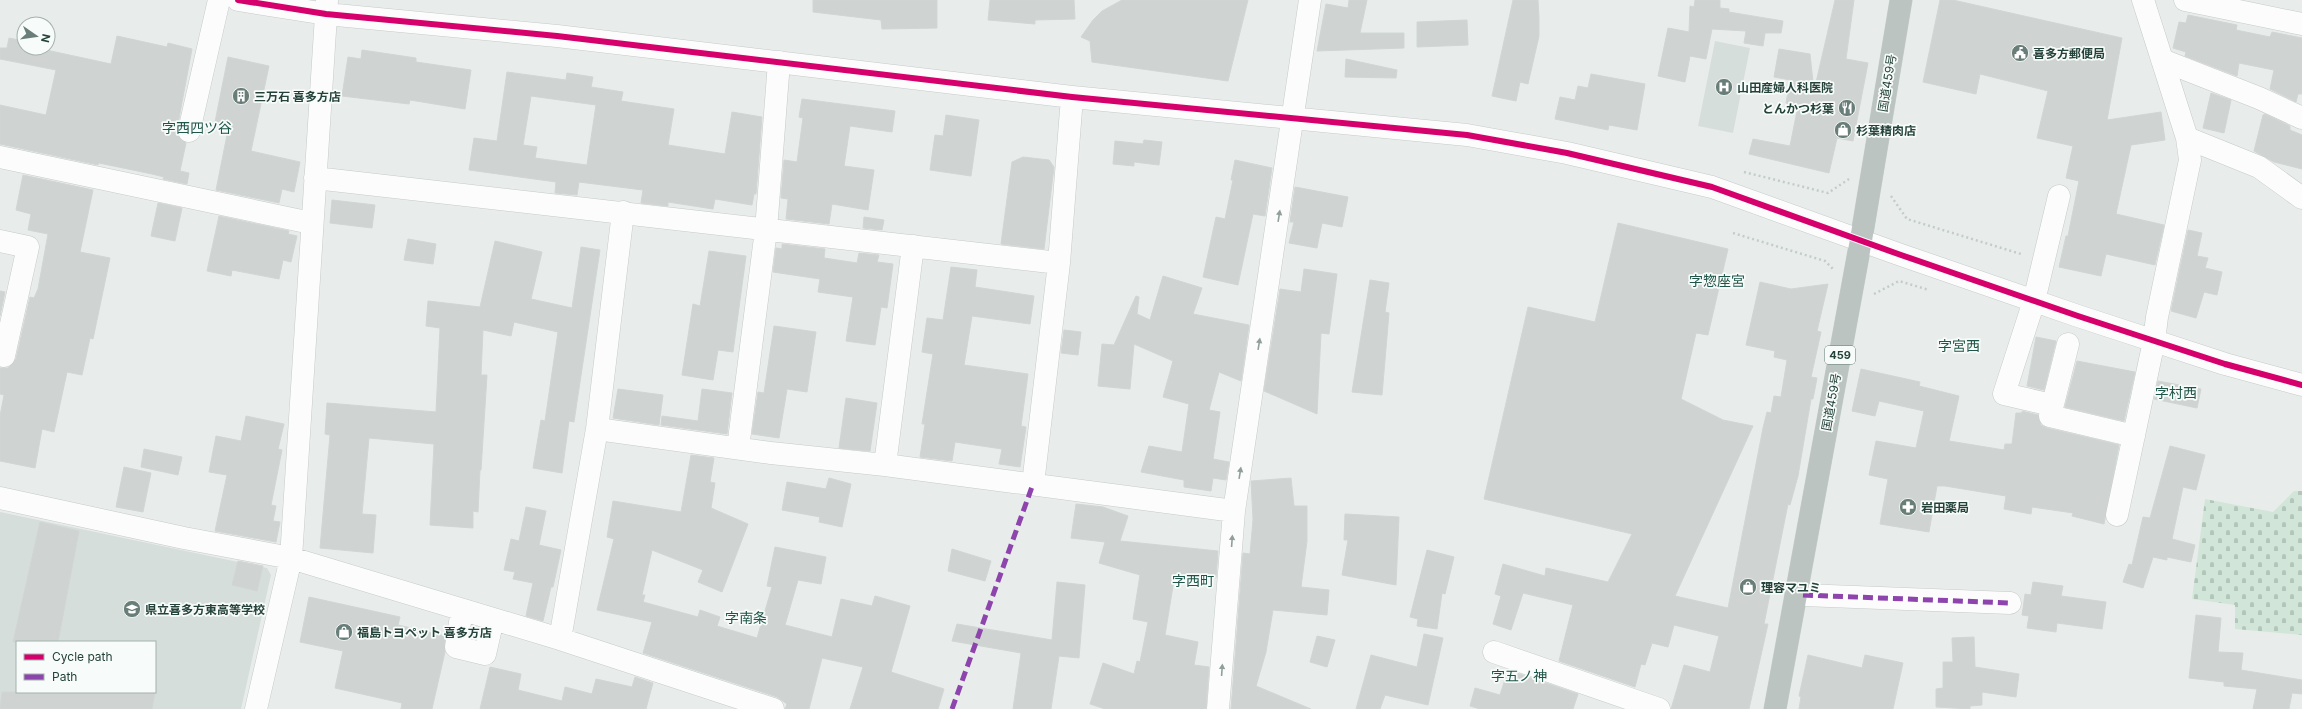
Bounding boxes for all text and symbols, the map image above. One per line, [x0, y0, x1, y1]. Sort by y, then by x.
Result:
north arrow [16, 16, 56, 56]
text: N [38, 33, 54, 44]
public building icon: 喜多方郵便局 [2010, 43, 2030, 63]
place label: 喜多方郵便局 [2033, 46, 2105, 61]
street label: 国道459号 [1875, 53, 1899, 113]
hospital icon: 山田産婦人科医院 [1714, 77, 1734, 97]
place label: 山田産婦人科医院 [1737, 80, 1833, 95]
building icon: 三万石 喜多方店 [231, 86, 251, 106]
place label: 三万石 喜多方店 [254, 89, 341, 104]
restaurant icon: とんかつ杉葉 [1837, 98, 1857, 118]
place label: とんかつ杉葉 [1762, 101, 1834, 116]
district label: 字西四ツ谷 [162, 119, 232, 136]
shop icon: 杉葉精肉店 [1833, 120, 1853, 140]
place label: 杉葉精肉店 [1856, 123, 1916, 138]
one-way arrow [1276, 209, 1282, 222]
district label: 字惣座宮 [1689, 272, 1745, 289]
district label: 字宮西 [1938, 337, 1980, 354]
one-way arrow [1256, 338, 1262, 350]
road number: 459 [1825, 346, 1855, 364]
street label: 国道459号 [1819, 372, 1843, 432]
district label: 字村西 [2155, 384, 2197, 401]
one-way arrow [1237, 467, 1243, 479]
pharmacy icon: 岩田薬局 [1898, 497, 1918, 517]
place label: 岩田薬局 [1921, 500, 1969, 515]
one-way arrow [1229, 535, 1235, 547]
district label: 字西町 [1172, 572, 1214, 589]
shop icon: 理容マユミ [1738, 577, 1758, 597]
place label: 理容マユミ [1761, 580, 1821, 595]
school or university icon: 県立喜多方東高等学校 [122, 599, 142, 619]
place label: 県立喜多方東高等学校 [145, 602, 265, 617]
district label: 字南条 [725, 609, 767, 626]
shop icon: 福島トヨペット 喜多方店 [334, 622, 354, 642]
place label: 福島トヨペット 喜多方店 [357, 625, 492, 640]
legend [16, 641, 156, 693]
text: Cycle path [52, 649, 113, 664]
one-way arrow [1219, 664, 1226, 676]
district label: 字五ノ神 [1491, 667, 1547, 684]
text: Path [52, 669, 77, 684]

